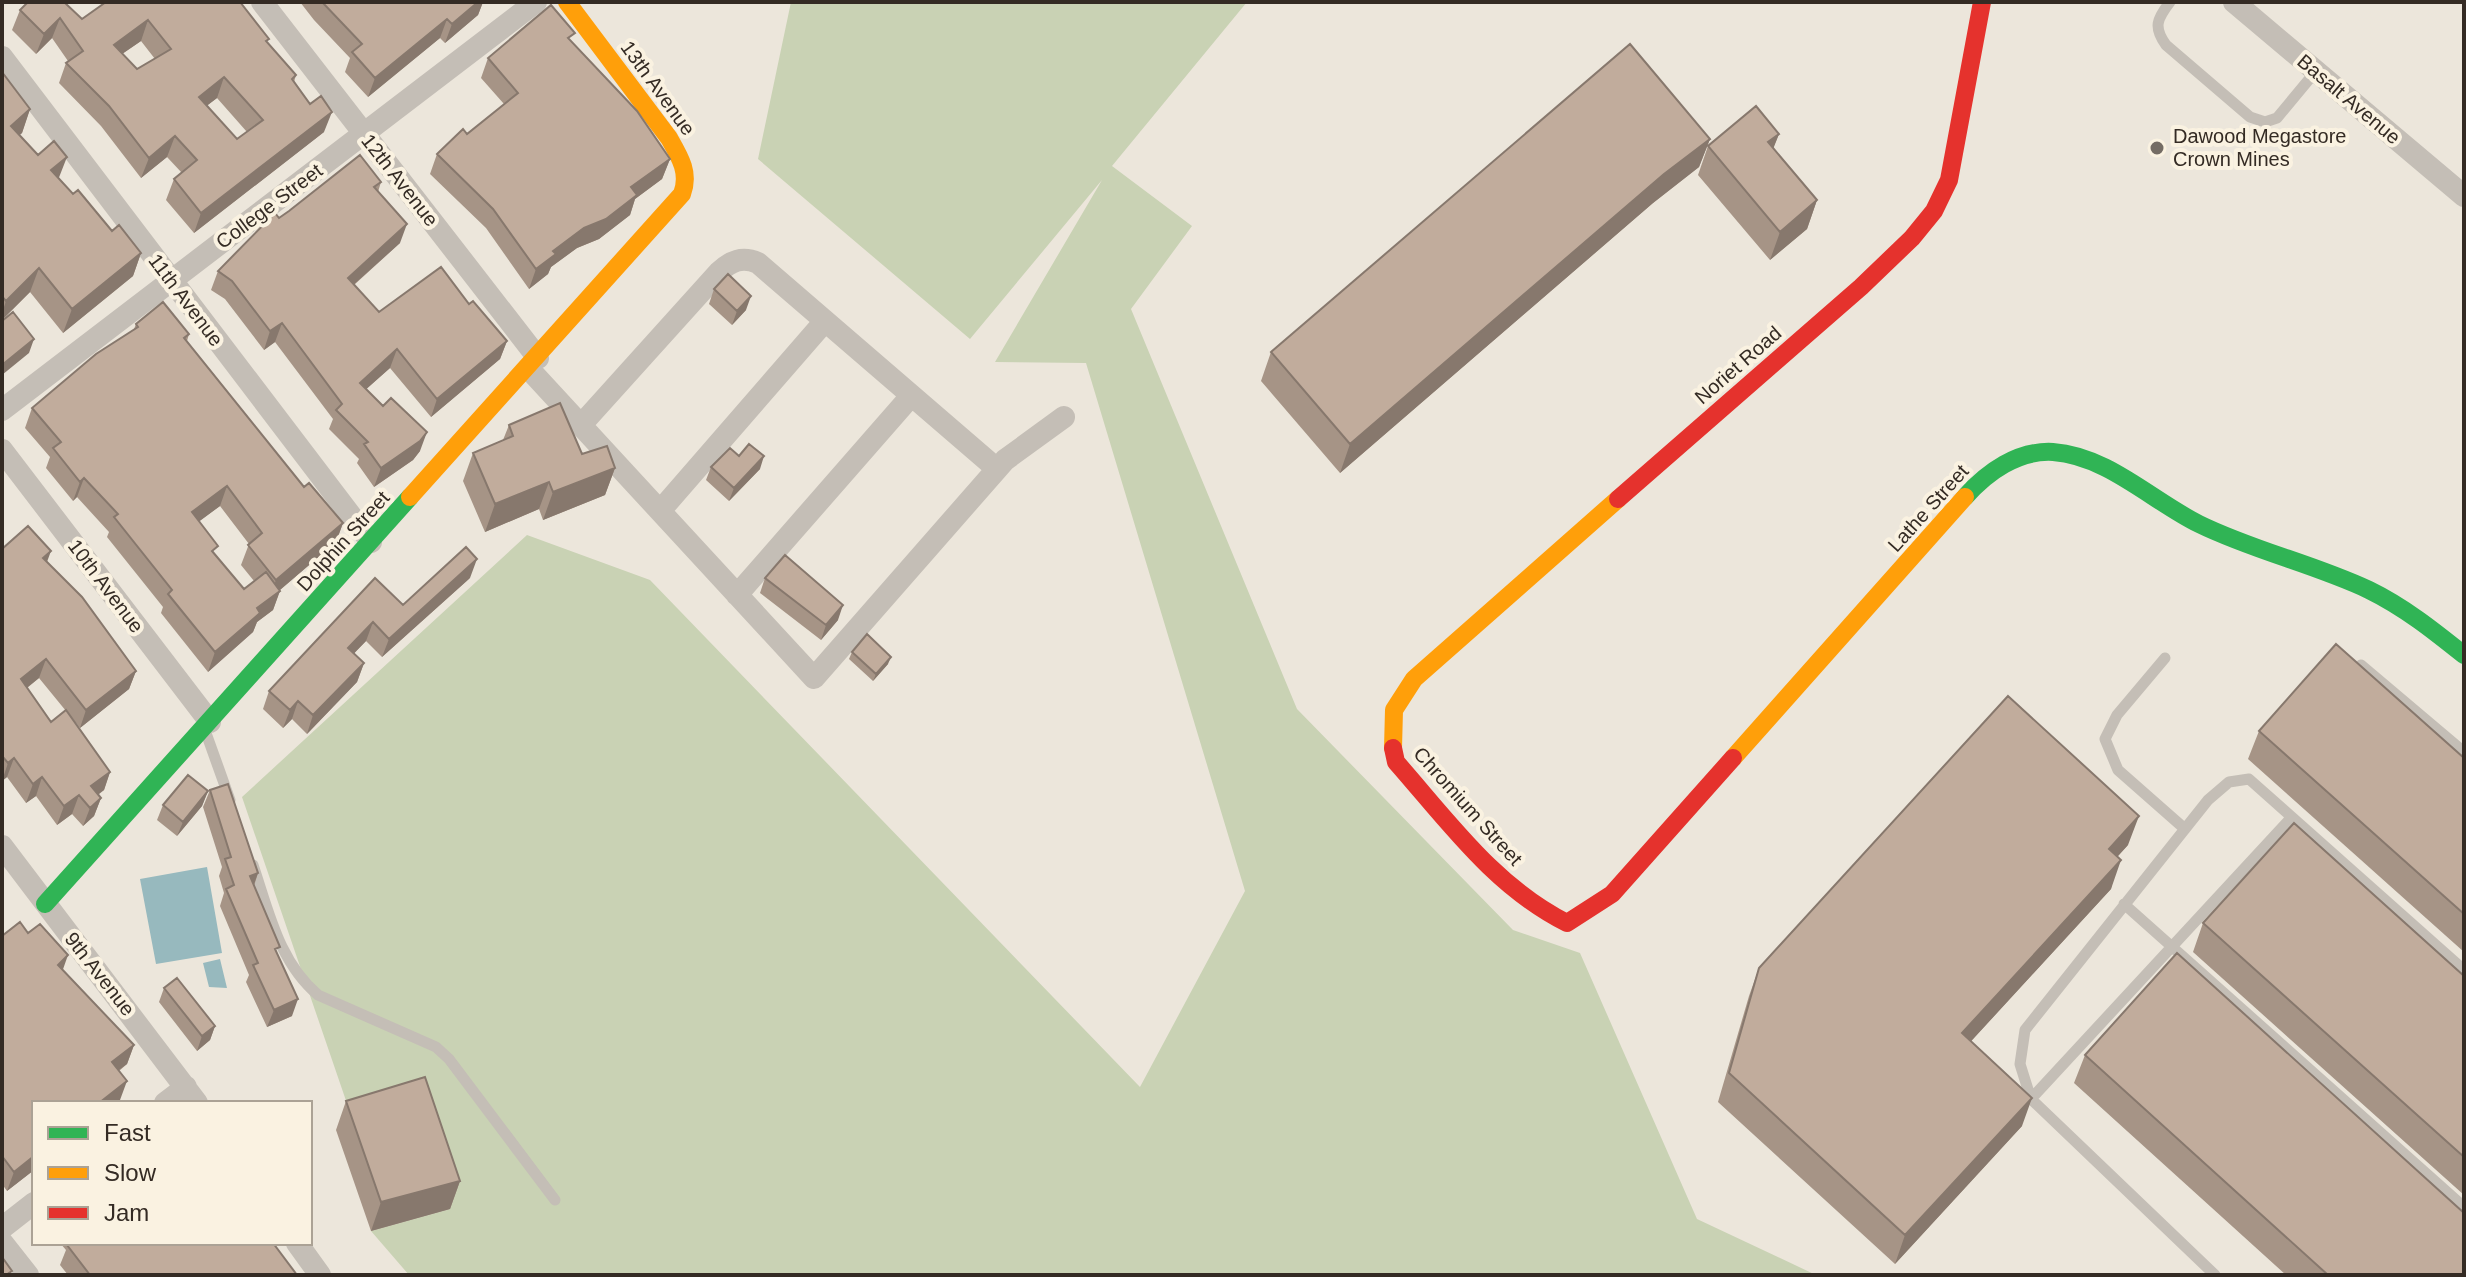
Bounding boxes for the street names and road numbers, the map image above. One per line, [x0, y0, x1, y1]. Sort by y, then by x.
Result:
street label: 13th Avenue [617, 37, 699, 139]
street label: Basalt Avenue [2293, 50, 2405, 148]
street label: 12th Avenue [357, 130, 443, 230]
street label: College Street [212, 159, 327, 253]
street label: 11th Avenue [144, 250, 228, 350]
street label: Noriet Road [1691, 322, 1785, 408]
street label: Lathe Street [1883, 460, 1973, 556]
street label: Dolphin Street [292, 486, 394, 595]
street label: 10th Avenue [64, 535, 148, 637]
street label: Chromium Street [1409, 742, 1527, 870]
street label: 9th Avenue [61, 928, 139, 1020]

